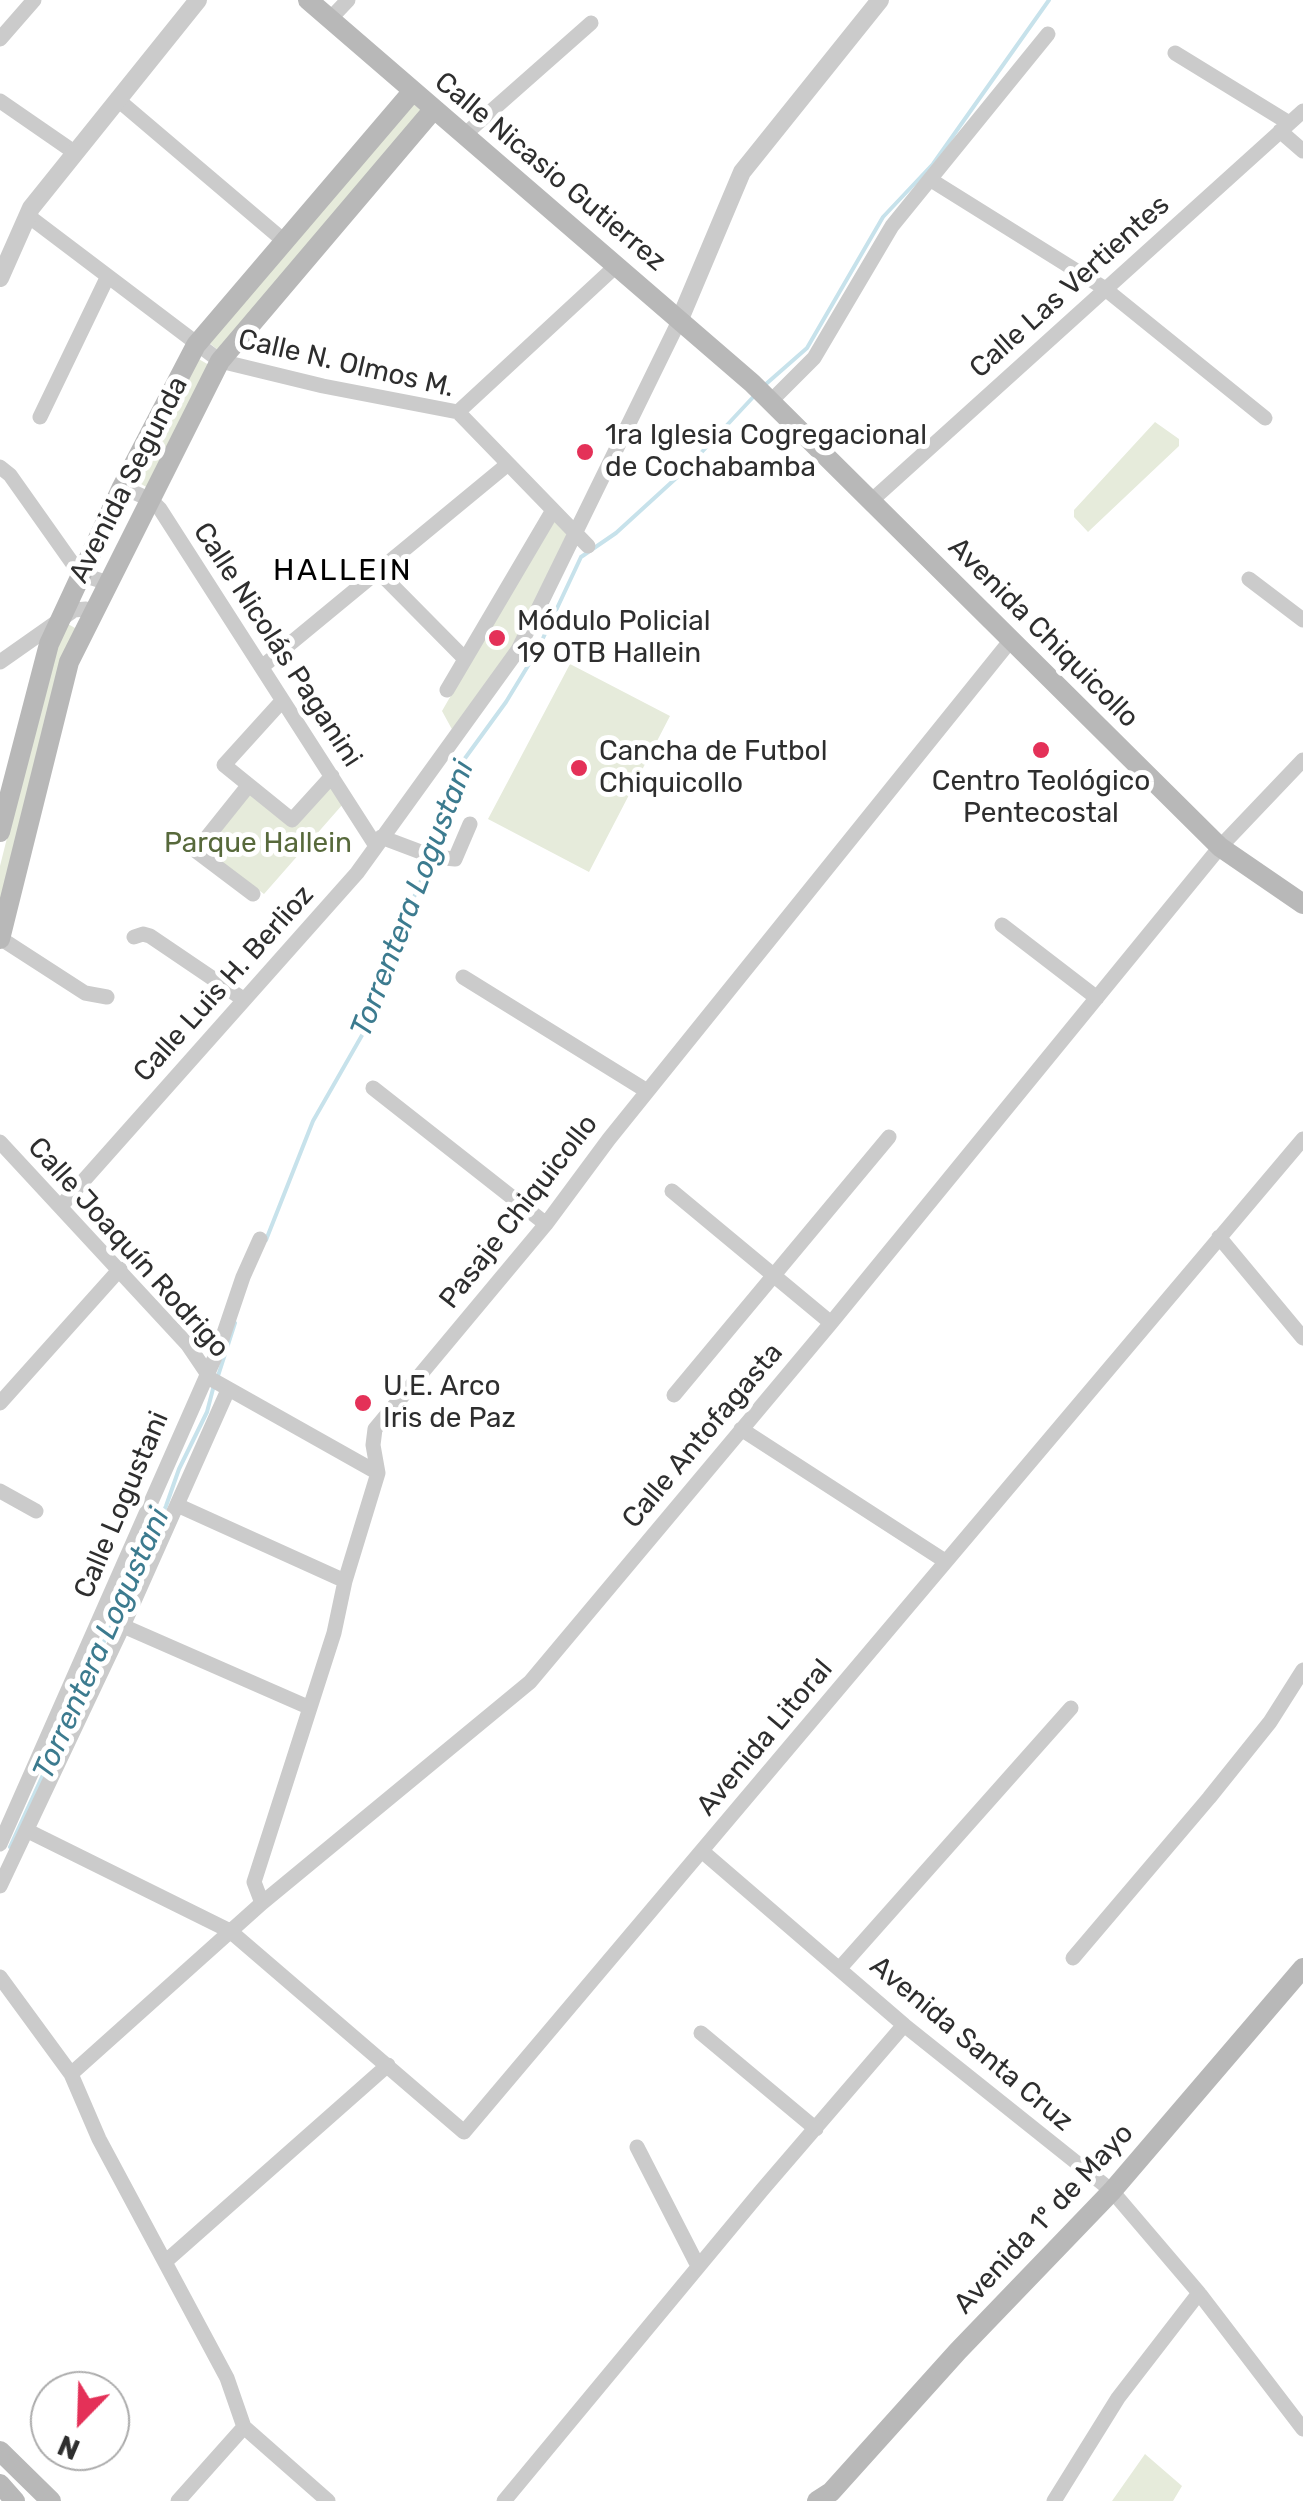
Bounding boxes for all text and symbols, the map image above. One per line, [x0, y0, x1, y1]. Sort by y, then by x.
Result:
street label: Calle Nicasio Gutierrez [427, 65, 673, 279]
street label: Calle Las Vertientes [963, 189, 1177, 385]
street label: Calle N. Olmos M. [235, 323, 457, 405]
street label: Avenida Segunda [62, 371, 196, 589]
place label: 1ra Iglesia Cogregacional de Cochabamba [605, 419, 927, 485]
marker: 1ra Iglesia Cogregacional de Cochabamba [574, 441, 596, 463]
street label: Calle Nicolás Paganini [186, 517, 368, 773]
street label: Avenida Chiquicollo [941, 531, 1145, 735]
district label: HALLEIN [273, 553, 413, 589]
place label: Módulo Policial 19 OTB Hallein [517, 605, 710, 671]
marker: Módulo Policial 19 OTB Hallein [486, 627, 508, 649]
place label: Cancha de Futbol Chiquicollo [599, 735, 827, 801]
marker: Centro Teológico Pentecostal [1030, 739, 1052, 761]
water label: Torrentera Logustani [344, 756, 482, 1042]
marker: Cancha de Futbol Chiquicollo [568, 757, 590, 779]
place label: Centro Teológico Pentecostal [932, 765, 1150, 831]
park label: Parque Hallein [164, 827, 352, 861]
street label: Calle Luis H. Berlioz [127, 879, 321, 1089]
street label: Pasaje Chiquicollo [433, 1108, 605, 1316]
street label: Calle Joaquín Rodrigo [20, 1131, 236, 1365]
street label: Calle Antofagasta [616, 1337, 790, 1535]
place label: U.E. Arco Iris de Paz [383, 1370, 516, 1436]
marker: U.E. Arco Iris de Paz [352, 1392, 374, 1414]
street label: Calle Logustani [68, 1406, 176, 1604]
water label: Torrentera Logustani [26, 1503, 178, 1785]
street label: Avenida Litoral [690, 1653, 840, 1823]
street label: Avenida Santa Cruz [863, 1949, 1079, 2139]
street label: Avenida 1º de Mayo [947, 2117, 1141, 2321]
north arrow [30, 2371, 130, 2471]
text: N [53, 2428, 85, 2466]

